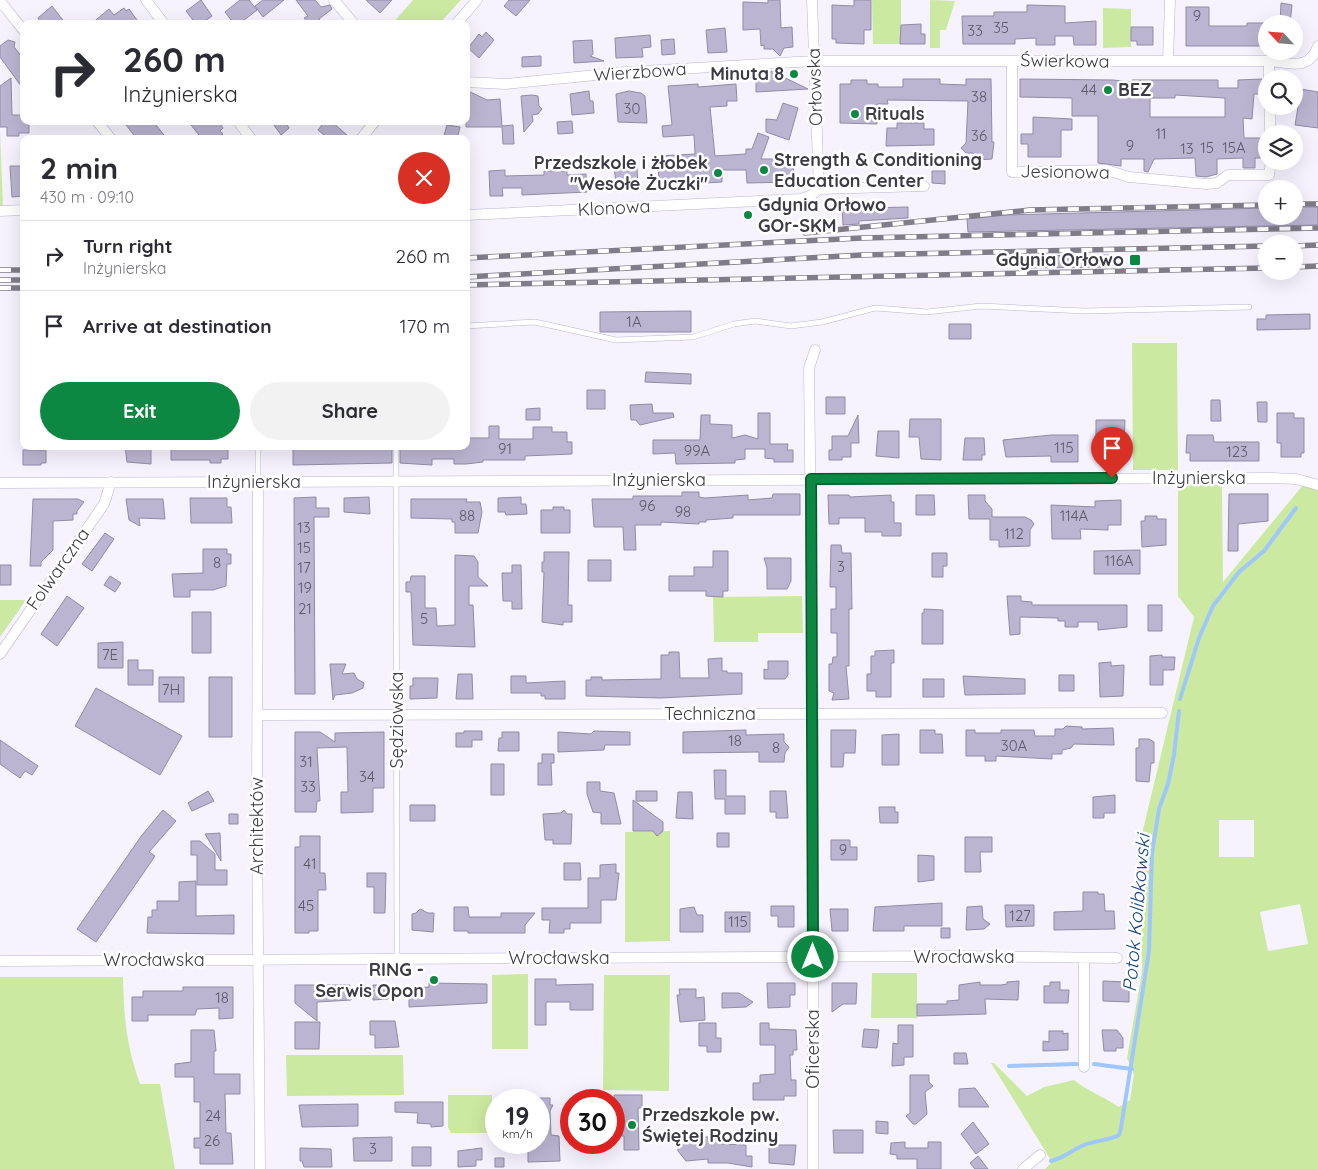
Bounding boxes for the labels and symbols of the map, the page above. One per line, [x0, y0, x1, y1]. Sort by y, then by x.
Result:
house number: 9 [1193, 6, 1201, 25]
north arrow [1258, 15, 1302, 60]
house number: 35 [993, 18, 1009, 37]
house number: 33 [967, 21, 983, 40]
street label: Orłowska [802, 48, 827, 126]
street label: Świerkowa [1020, 48, 1110, 73]
street label: Wierzbowa [593, 57, 687, 86]
place label: Minuta 8 [710, 62, 784, 85]
marker: Minuta 8 [788, 68, 800, 80]
place label: BEZ [1118, 78, 1152, 101]
house number: 44 [1081, 80, 1097, 99]
marker: BEZ [1102, 84, 1114, 96]
house number: 38 [971, 87, 987, 106]
house number: 30 [624, 99, 640, 118]
place label: Rituals [865, 102, 925, 125]
marker: Rituals [849, 108, 861, 120]
house number: 11 [1155, 124, 1167, 143]
house number: 36 [971, 126, 987, 145]
house number: 9 [1126, 136, 1134, 155]
house number: 15 [1200, 138, 1214, 157]
house number: 15A [1222, 138, 1246, 157]
house number: 13 [1180, 139, 1194, 158]
place label: Strength & Conditioning Education Center [774, 148, 982, 192]
place label: Przedszkole i żłobek "Wesołe Żuczki" [534, 151, 708, 195]
street label: Jesionowa [1020, 159, 1110, 184]
marker: Strength & Conditioning Education Center [758, 164, 770, 176]
marker: Przedszkole i żłobek "Wesołe Żuczki" [712, 167, 724, 179]
place label: Gdynia Orłowo GOr-SKM [758, 193, 886, 237]
street label: Klonowa [577, 194, 651, 221]
marker: Gdynia Orłowo GOr-SKM [742, 209, 754, 221]
place label: Gdynia Orłowo [996, 248, 1124, 271]
marker: Gdynia Orłowo [1128, 253, 1142, 267]
house number: 1A [626, 312, 642, 331]
pin [1091, 427, 1133, 478]
house number: 115 [1054, 438, 1074, 457]
house number: 91 [498, 439, 512, 458]
house number: 99A [684, 441, 711, 460]
house number: 123 [1226, 442, 1248, 461]
street label: Inżynierska [1152, 466, 1246, 489]
street label: Inżynierska [612, 468, 706, 491]
street label: Inżynierska [207, 470, 301, 493]
house number: 96 [639, 496, 655, 515]
house number: 98 [675, 502, 691, 521]
house number: 88 [459, 506, 475, 525]
house number: 114A [1060, 506, 1089, 525]
house number: 13 [297, 518, 311, 537]
street label: Folwarczna [21, 523, 94, 614]
house number: 112 [1004, 524, 1024, 543]
house number: 15 [297, 538, 311, 557]
house number: 116A [1105, 551, 1134, 570]
house number: 8 [213, 553, 221, 572]
house number: 3 [837, 557, 845, 576]
house number: 17 [297, 558, 311, 577]
house number: 19 [298, 578, 312, 597]
house number: 21 [298, 599, 312, 618]
house number: 5 [420, 609, 428, 628]
house number: 7E [102, 645, 118, 664]
street label: Sędziowska [385, 672, 408, 768]
house number: 7H [162, 680, 180, 699]
street label: Techniczna [664, 702, 756, 725]
house number: 18 [728, 731, 742, 750]
house number: 30A [1001, 736, 1027, 755]
house number: 8 [772, 738, 780, 757]
house number: 31 [299, 752, 313, 771]
house number: 34 [359, 767, 375, 786]
street label: Architektów [245, 777, 268, 875]
house number: 33 [300, 777, 316, 796]
water label: Potok Kolibkowski [1117, 831, 1155, 993]
house number: 9 [839, 840, 847, 859]
house number: 41 [303, 854, 317, 873]
house number: 45 [298, 896, 314, 915]
house number: 127 [1009, 906, 1031, 925]
house number: 115 [728, 912, 748, 931]
position arrow [786, 930, 838, 982]
street label: Wrocławska [913, 945, 1015, 968]
street label: Wrocławska [508, 946, 610, 969]
street label: Wrocławska [103, 948, 205, 971]
place label: RING - Serwis Opon [315, 958, 424, 1002]
marker: RING - Serwis Opon [428, 974, 440, 986]
house number: 18 [215, 988, 229, 1007]
street label: Oficerska [801, 1009, 824, 1089]
speed limit sign: 30 [560, 1089, 625, 1154]
place label: Przedszkole pw. Świętej Rodziny [642, 1103, 780, 1147]
house number: 24 [205, 1106, 221, 1125]
marker: Przedszkole pw. Świętej Rodziny [626, 1119, 638, 1131]
house number: 26 [204, 1131, 220, 1150]
house number: 3 [369, 1139, 377, 1158]

